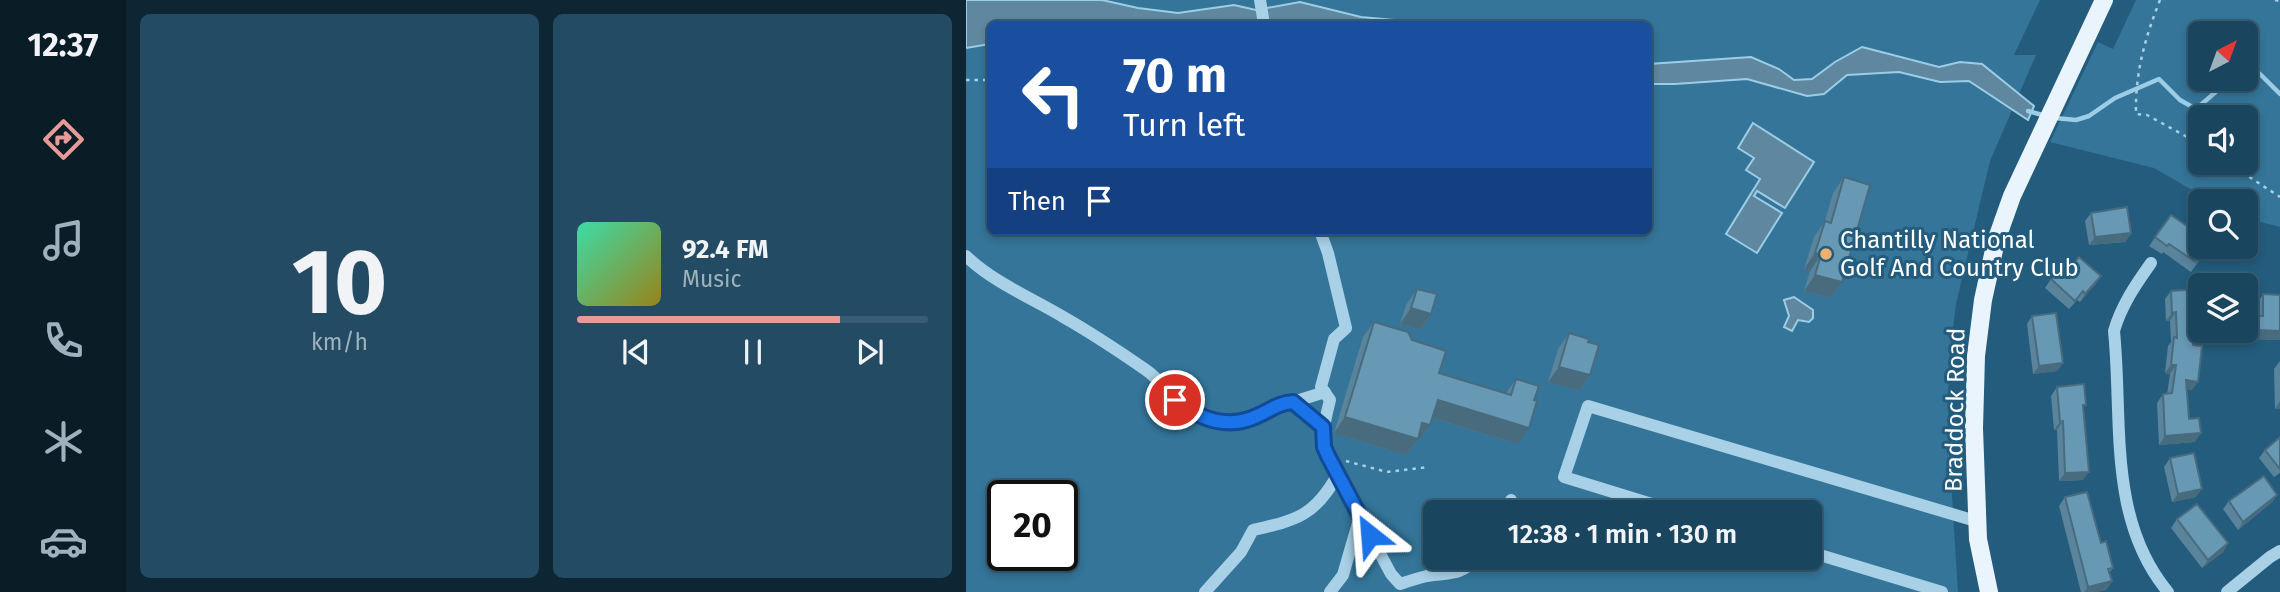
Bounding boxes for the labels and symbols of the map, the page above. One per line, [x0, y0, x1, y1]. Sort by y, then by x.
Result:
north arrow [2188, 21, 2258, 91]
place label: Chantilly National Golf And Country Club [1840, 226, 2079, 282]
marker: Chantilly National Golf And Country Club [1818, 246, 1834, 262]
street label: Braddock Road [1940, 328, 1970, 492]
pin [1145, 370, 1205, 430]
speed limit sign: 20 [987, 480, 1078, 571]
position arrow [1333, 498, 1407, 572]

